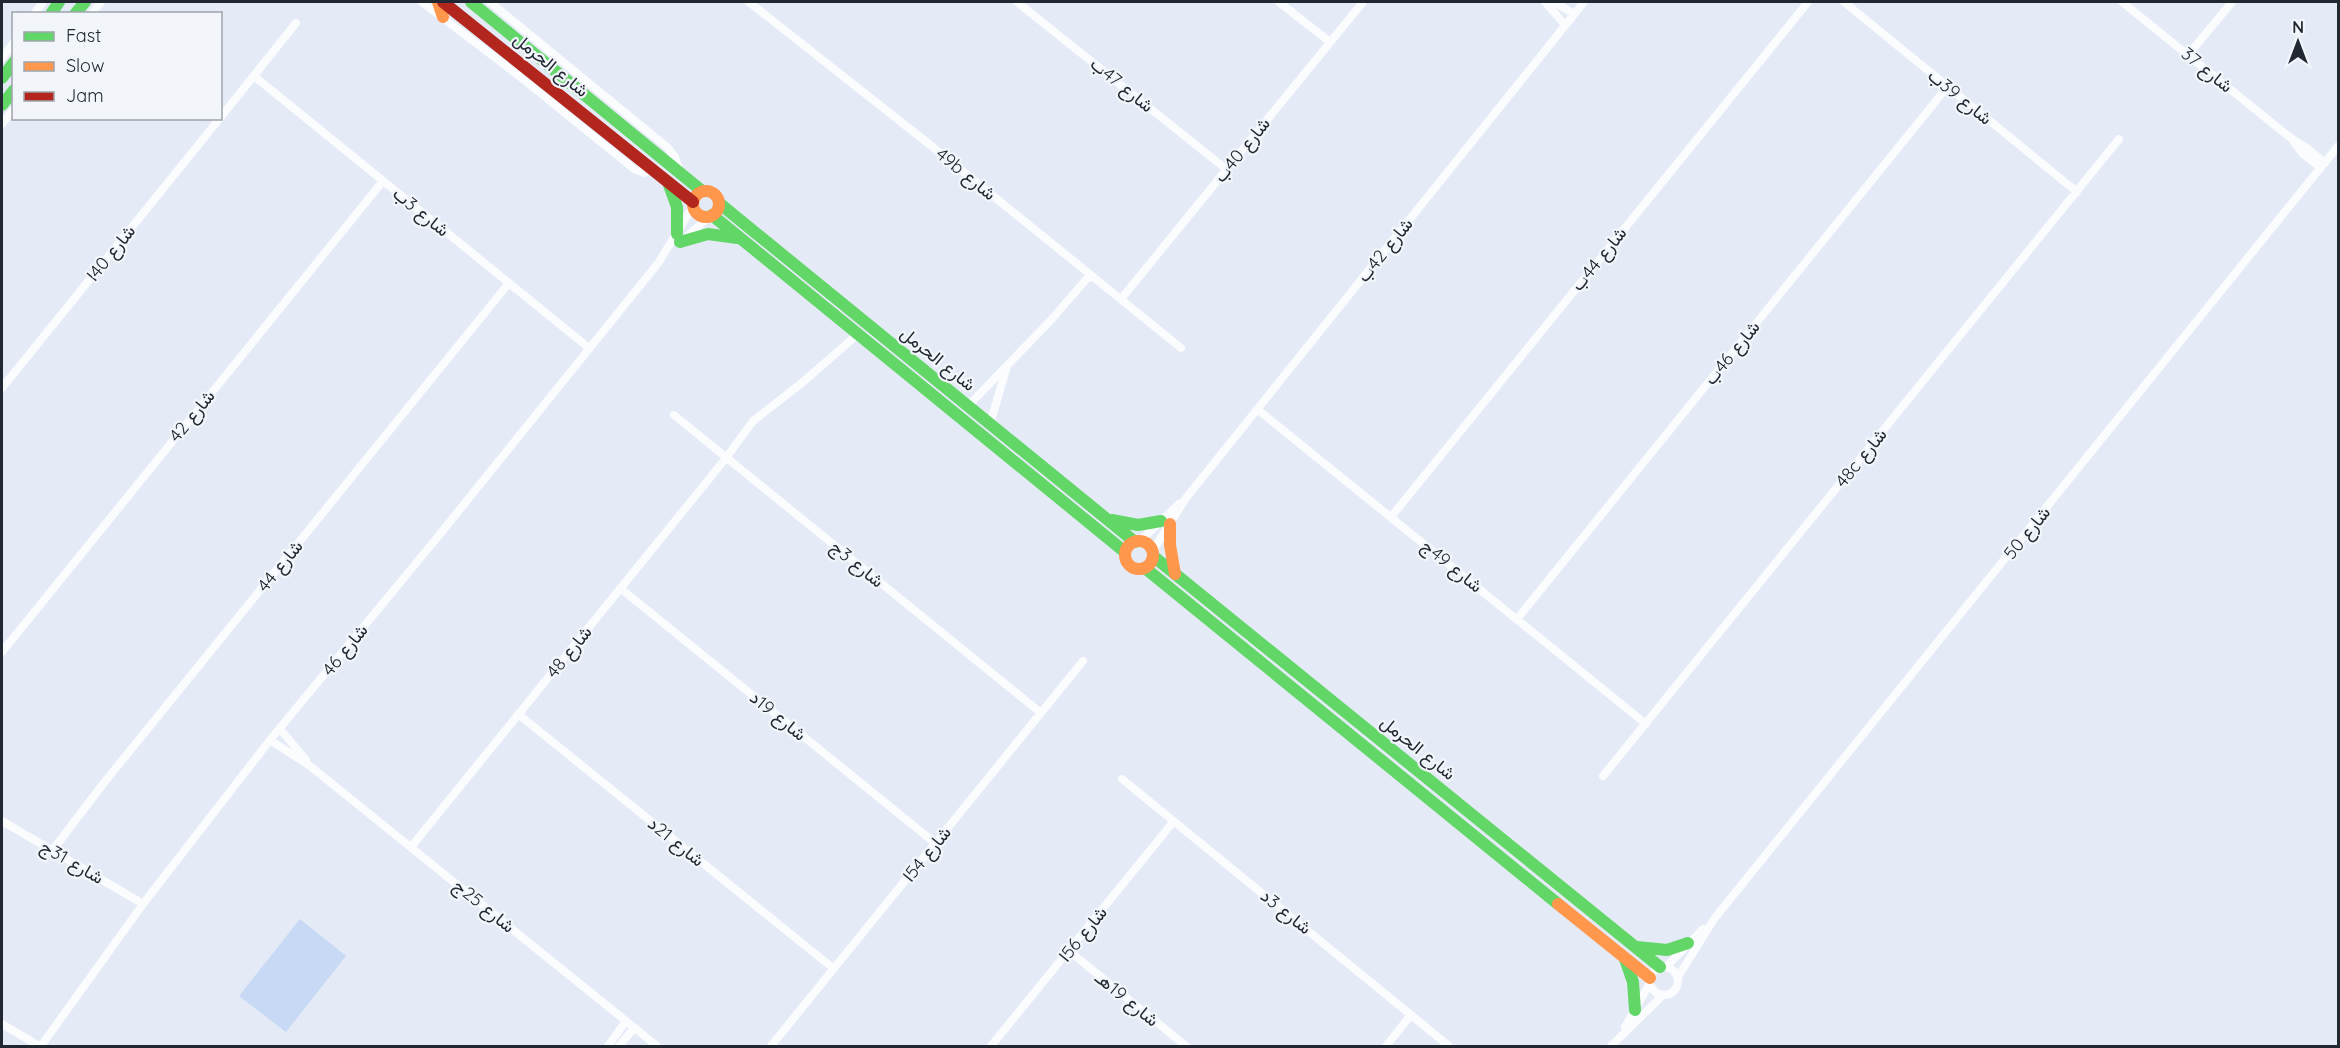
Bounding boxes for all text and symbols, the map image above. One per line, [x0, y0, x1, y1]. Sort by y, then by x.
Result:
legend [12, 12, 222, 120]
north arrow [2268, 12, 2328, 72]
text: N [2292, 17, 2304, 37]
text: Fast [66, 24, 101, 47]
street label: شارع الحرمل [508, 27, 594, 103]
street label: شارع 37 [2176, 42, 2238, 98]
street label: شارع 47ب [1085, 52, 1159, 118]
text: Slow [66, 54, 104, 77]
street label: شارع 39ب [1923, 64, 1997, 130]
text: Jam [66, 84, 104, 107]
street label: شارع 40ب [1208, 112, 1276, 188]
street label: 49b شارع [931, 142, 1001, 206]
street label: شارع 3ب [388, 182, 454, 242]
street label: شارع 42ب [1352, 213, 1418, 287]
street label: شارع 40ا [81, 220, 141, 286]
street label: شارع 44ب [1566, 222, 1632, 296]
street label: شارع 46ب [1699, 316, 1765, 390]
street label: شارع الحرمل [895, 321, 981, 397]
street label: شارع 42 [164, 385, 220, 447]
street label: 48c شارع [1830, 423, 1892, 493]
street label: شارع 50 [1998, 501, 2056, 565]
street label: شارع 49ج [1416, 534, 1488, 598]
street label: شارع 44 [252, 535, 308, 597]
street label: شارع 3ج [825, 535, 889, 593]
street label: شارع 46 [317, 619, 373, 681]
street label: شارع 48 [541, 621, 597, 683]
street label: شارع 19د [745, 686, 811, 746]
street label: شارع الحرمل [1375, 710, 1461, 786]
street label: شارع 21د [643, 812, 709, 872]
street label: شارع 54ا [897, 821, 957, 887]
street label: شارع 31ج [36, 834, 108, 890]
street label: شارع 25ج [448, 874, 520, 938]
street label: شارع 3د [1255, 884, 1317, 940]
street label: شارع 56ا [1053, 901, 1113, 967]
street label: شارع 19هـ [1089, 965, 1164, 1032]

